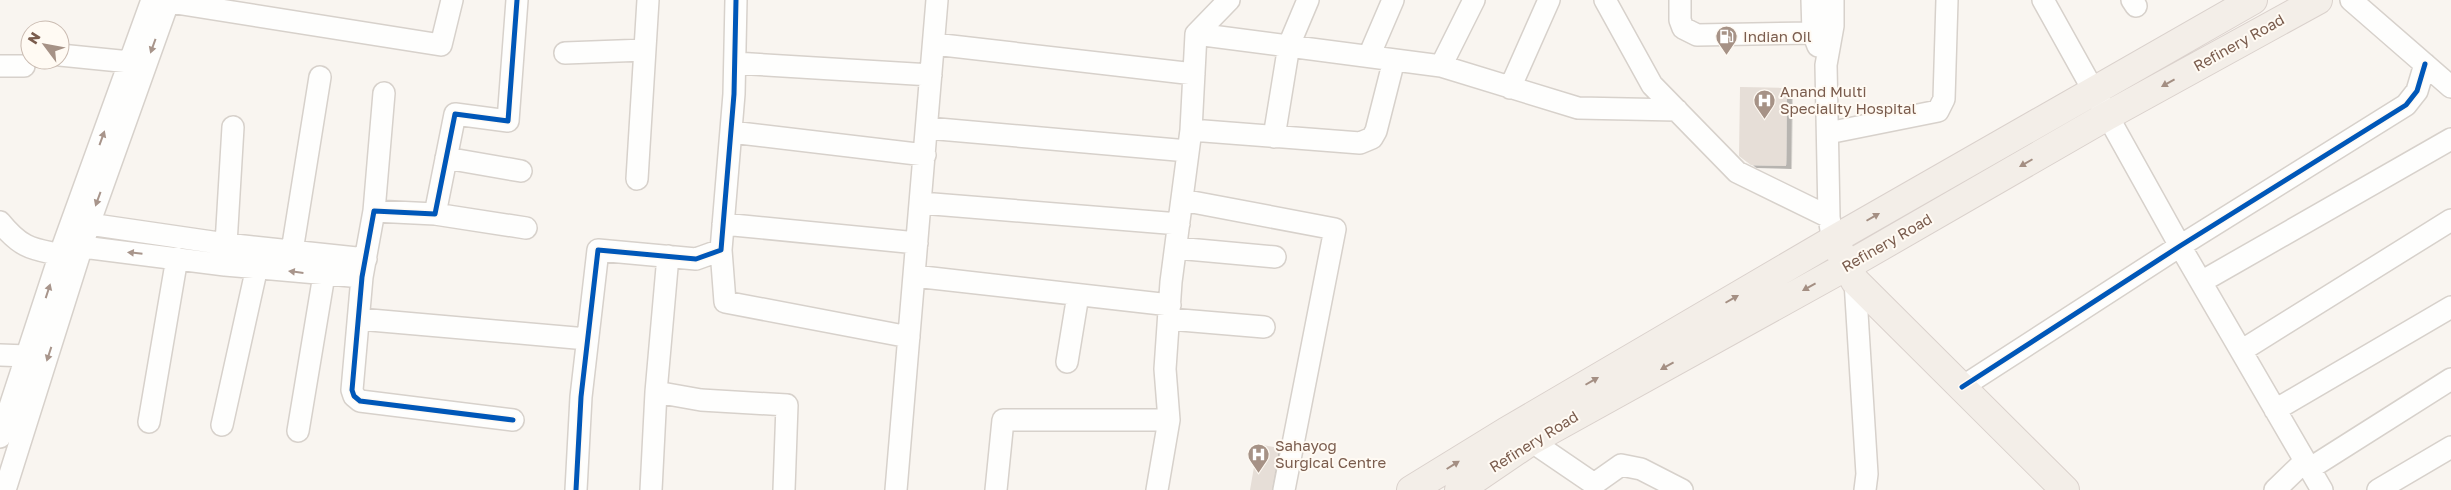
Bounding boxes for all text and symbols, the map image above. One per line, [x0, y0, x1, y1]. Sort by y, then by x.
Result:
street label: Refinery Road [2190, 10, 2287, 75]
north arrow [20, 20, 70, 70]
fuel station icon: Indian Oil [1715, 25, 1739, 56]
place label: Indian Oil [1743, 27, 1812, 45]
text: N [24, 29, 44, 47]
one-way arrow [149, 39, 157, 54]
one-way arrow [2160, 79, 2175, 87]
place label: Anand Multi Speciality Hospital [1780, 82, 1917, 117]
hospital icon: Anand Multi Speciality Hospital [1752, 89, 1776, 120]
one-way arrow [99, 130, 106, 145]
one-way arrow [2020, 158, 2033, 167]
one-way arrow [94, 192, 102, 207]
street label: Refinery Road [1838, 209, 1935, 275]
one-way arrow [1865, 213, 1880, 221]
one-way arrow [127, 249, 143, 257]
one-way arrow [288, 268, 304, 276]
one-way arrow [45, 283, 52, 298]
one-way arrow [1802, 283, 1817, 291]
one-way arrow [1726, 294, 1739, 303]
one-way arrow [44, 347, 52, 362]
one-way arrow [1660, 361, 1674, 370]
one-way arrow [1585, 377, 1600, 385]
street label: Refinery Road [1486, 407, 1581, 476]
place label: Sahayog Surgical Centre [1275, 436, 1386, 471]
hospital icon: Sahayog Surgical Centre [1247, 443, 1271, 474]
one-way arrow [1447, 461, 1460, 470]

